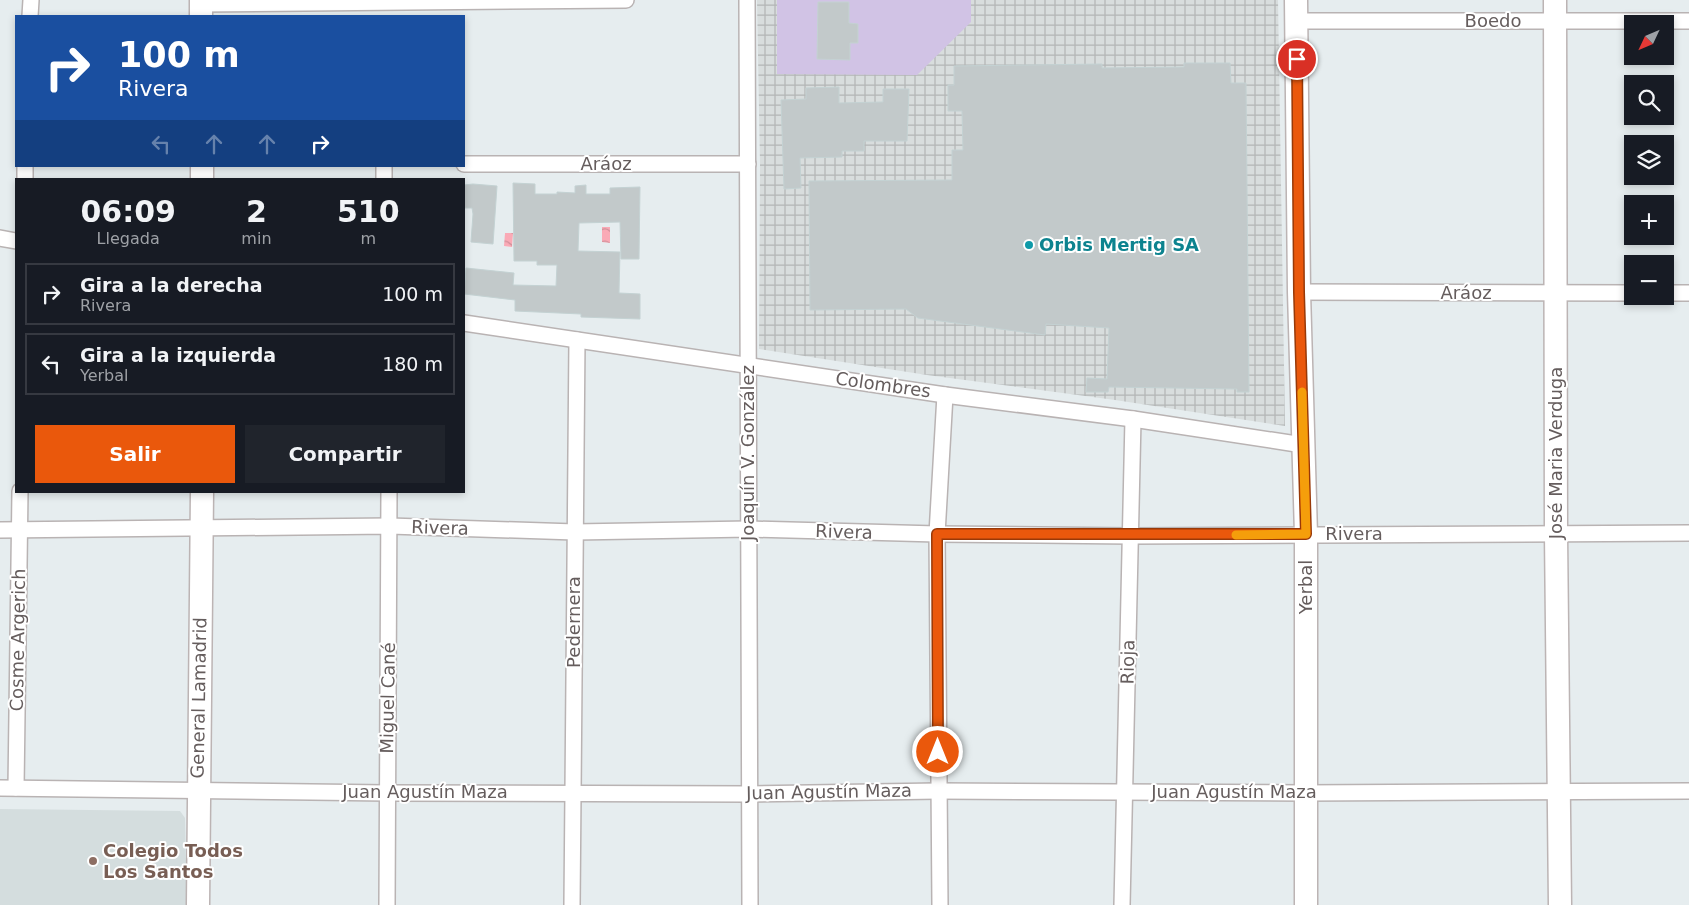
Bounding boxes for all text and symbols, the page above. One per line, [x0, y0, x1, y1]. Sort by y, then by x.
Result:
street label: Boedo [1465, 10, 1521, 31]
north arrow [1624, 15, 1674, 65]
map controls [1624, 15, 1674, 305]
icon: right [35, 35, 100, 100]
text: 100 m [118, 35, 240, 75]
pin [1276, 38, 1318, 80]
icon: arrive [1283, 45, 1311, 73]
button: search [1624, 75, 1674, 125]
text: Rivera [118, 76, 188, 101]
icon: left [147, 130, 175, 158]
icon: ahead [200, 130, 228, 158]
icon: ahead [253, 130, 281, 158]
icon: right [306, 130, 334, 158]
button: layers [1624, 135, 1674, 185]
street label: Aráoz [580, 153, 632, 174]
text: 06:09 [80, 194, 176, 229]
text: 2 [246, 194, 267, 229]
text: 510 [337, 194, 400, 229]
button: + [1624, 195, 1674, 245]
text: Llegada [97, 229, 160, 248]
text: min [241, 229, 272, 248]
text: m [360, 229, 376, 248]
place label: Orbis Mertig SA [1039, 234, 1199, 255]
marker: Orbis Mertig SA [1023, 239, 1035, 251]
button: − [1624, 255, 1674, 305]
text: Gira a la derecha [80, 274, 263, 296]
icon: right [37, 280, 65, 308]
street label: Aráoz [1440, 282, 1492, 303]
text: 100 m [382, 283, 443, 305]
text: Rivera [80, 296, 131, 315]
text: Gira a la izquierda [80, 344, 276, 366]
icon: left [37, 350, 65, 378]
text: 180 m [382, 353, 443, 375]
street label: Joaquín V. González [737, 365, 758, 542]
text: Yerbal [80, 366, 128, 385]
street label: Colombres [834, 367, 932, 402]
street label: José Maria Verduga [1545, 367, 1566, 540]
button: Salir [35, 425, 235, 483]
button: Compartir [245, 425, 445, 483]
street label: Rivera [411, 516, 469, 539]
street label: Rivera [815, 520, 873, 543]
street label: Rivera [1325, 523, 1383, 544]
street label: Yerbal [1295, 560, 1316, 615]
street label: Cosme Argerich [6, 568, 29, 712]
street label: Pedernera [563, 576, 584, 668]
street label: General Lamadrid [187, 617, 210, 779]
street label: Rioja [1117, 640, 1138, 684]
street label: Miguel Cané [376, 642, 399, 754]
position arrow [911, 725, 963, 777]
street label: Juan Agustín Maza [745, 780, 912, 803]
street label: Juan Agustín Maza [341, 781, 508, 802]
street label: Juan Agustín Maza [1150, 781, 1317, 802]
place label: Colegio Todos Los Santos [103, 840, 243, 882]
marker: Colegio Todos Los Santos [87, 855, 99, 867]

